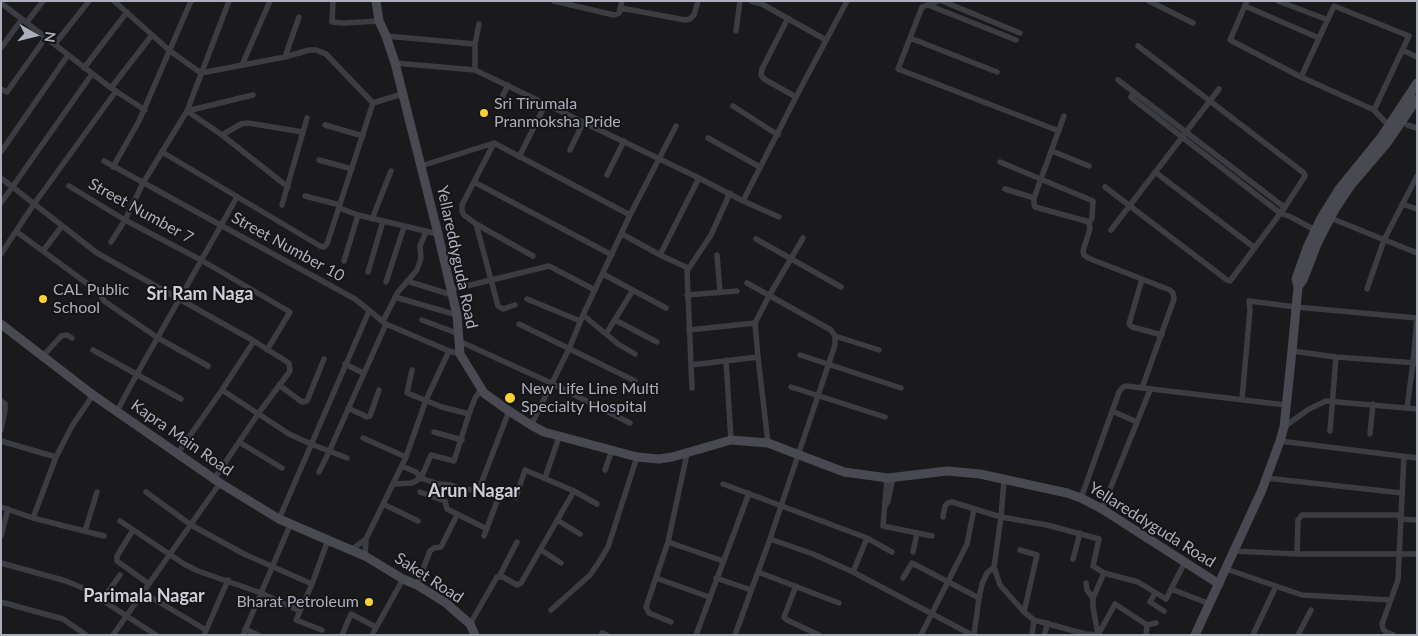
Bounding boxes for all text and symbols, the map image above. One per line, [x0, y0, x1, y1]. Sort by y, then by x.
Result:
north arrow [10, 10, 60, 60]
text: N [41, 31, 60, 44]
place label: Sri Tirumala Pranmoksha Pride [494, 94, 621, 132]
marker: Sri Tirumala Pranmoksha Pride [478, 107, 490, 119]
street label: Street Number 7 [85, 174, 197, 248]
street label: Yellareddyguda Road [432, 184, 482, 330]
street label: Street Number 10 [228, 208, 348, 286]
place label: CAL Public School [53, 280, 130, 318]
district label: Sri Ram Naga [147, 283, 253, 305]
marker: CAL Public School [37, 293, 49, 305]
place label: New Life Line Multi Specialty Hospital [521, 379, 659, 417]
marker: New Life Line Multi Specialty Hospital [503, 391, 517, 405]
street label: Kapra Main Road [127, 396, 237, 480]
street label: Yellareddyguda Road [1085, 478, 1219, 572]
district label: Arun Nagar [428, 480, 520, 502]
street label: Saket Road [391, 549, 467, 607]
district label: Parimala Nagar [83, 585, 205, 607]
place label: Bharat Petroleum [236, 592, 359, 612]
marker: Bharat Petroleum [363, 596, 375, 608]

